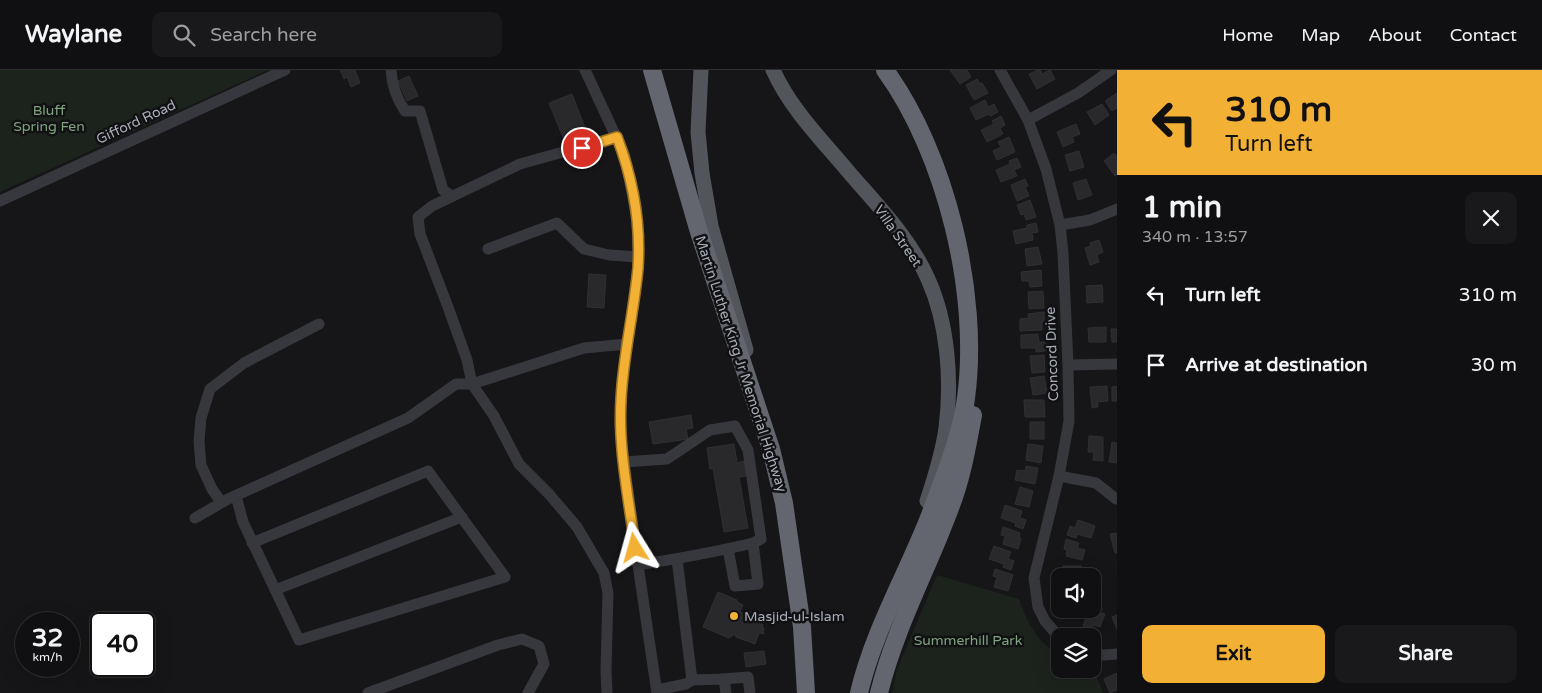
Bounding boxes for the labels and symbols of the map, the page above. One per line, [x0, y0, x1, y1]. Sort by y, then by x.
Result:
street label: Gifford Road [94, 96, 178, 148]
park label: Bluff Spring Fen [13, 102, 85, 135]
pin [561, 127, 603, 169]
street label: Villa Street [871, 202, 926, 271]
street label: Martin Luther King Jr Memorial Highway [691, 234, 791, 495]
street label: Concord Drive [1042, 306, 1062, 402]
position arrow [608, 521, 660, 573]
place label: Masjid-ul-Islam [744, 608, 845, 625]
marker: Masjid-ul-Islam [728, 610, 740, 622]
speed limit sign: 40 [90, 612, 155, 677]
park label: Summerhill Park [914, 632, 1023, 649]

